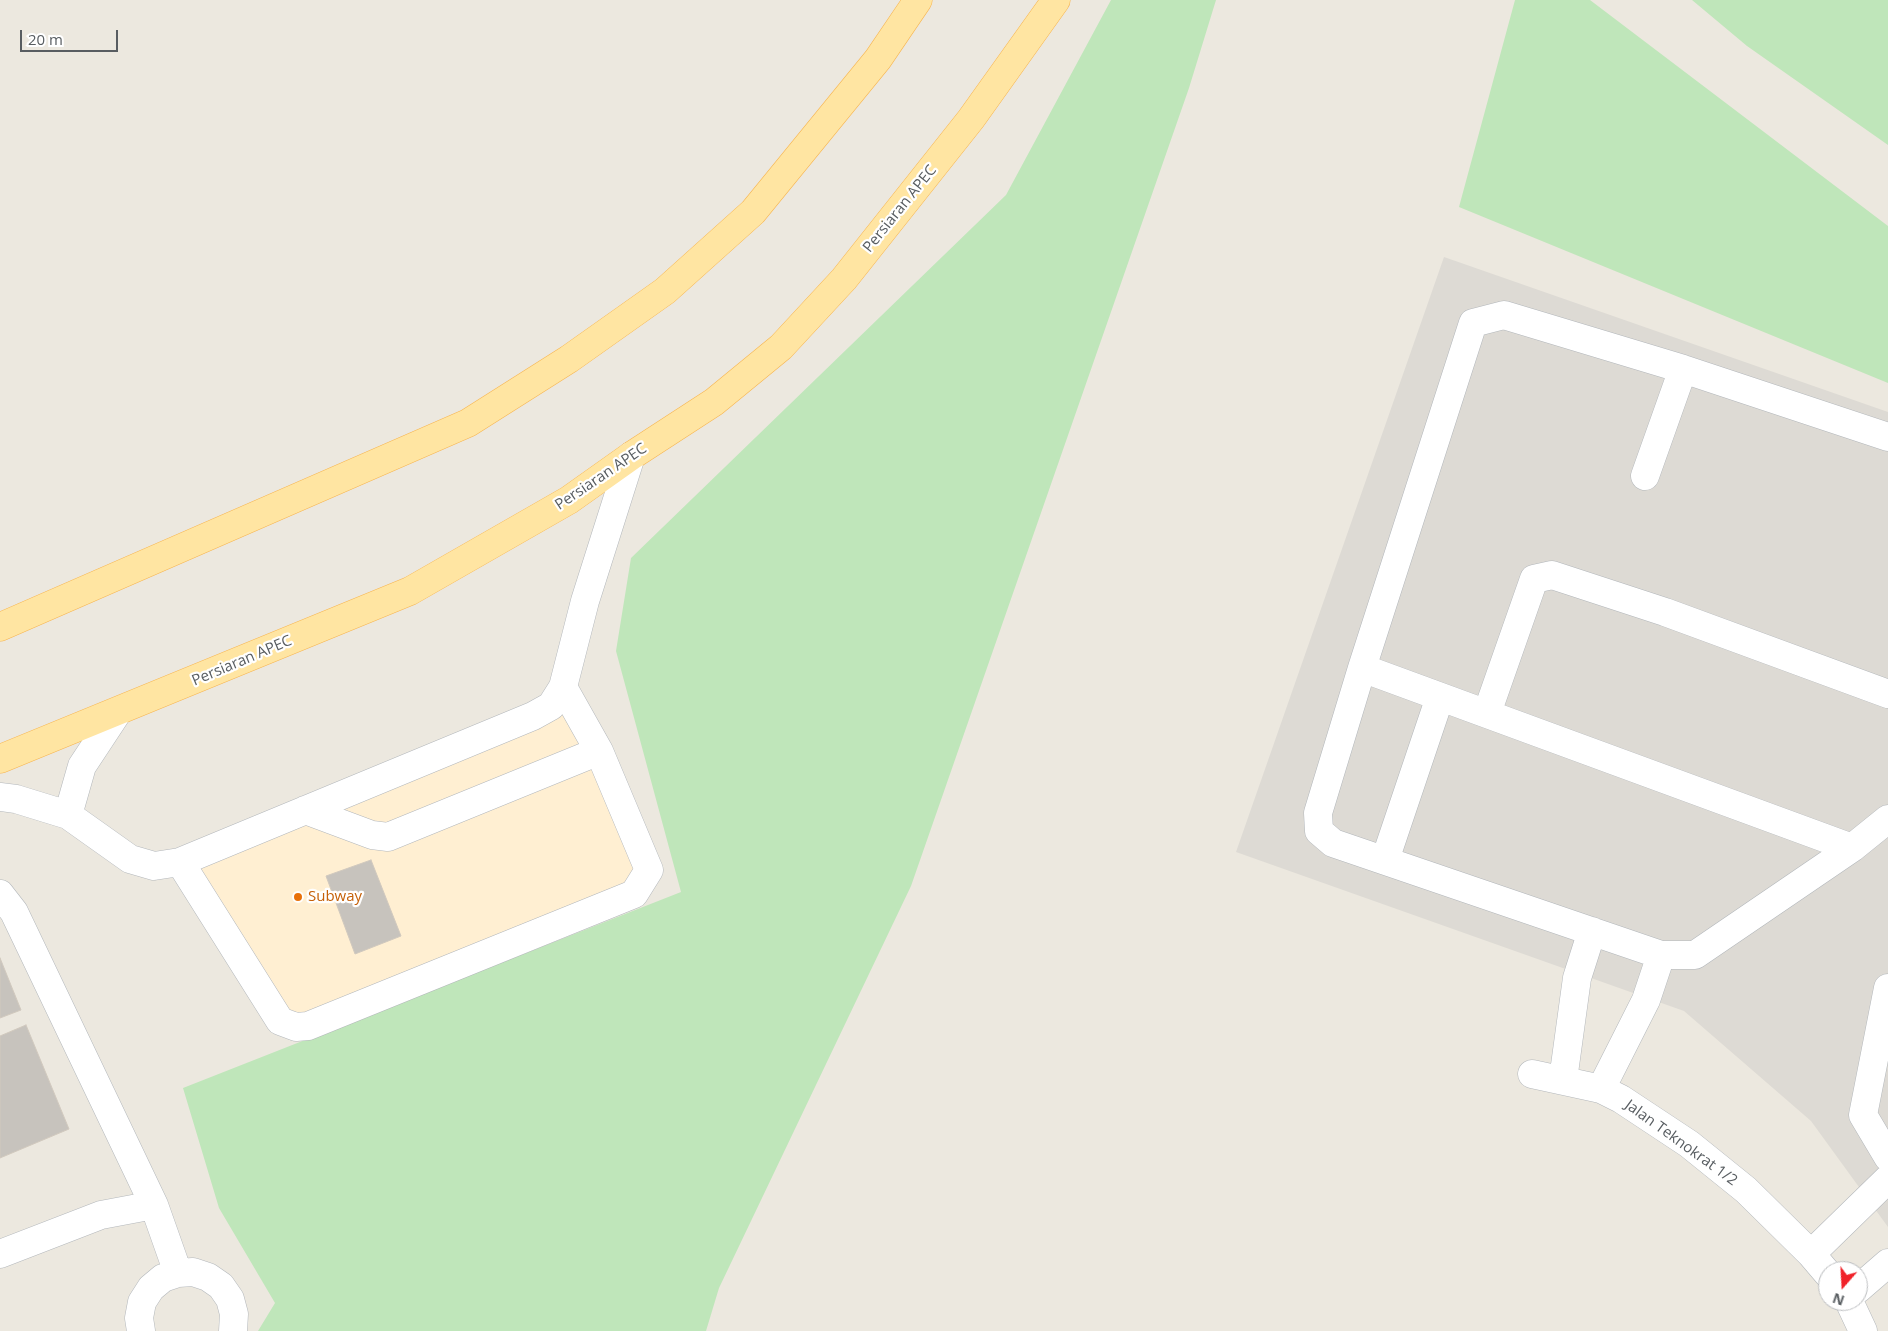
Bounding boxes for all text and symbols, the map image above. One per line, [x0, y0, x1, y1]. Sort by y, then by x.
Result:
scale bar [22, 20, 120, 52]
text: 20 m [28, 29, 63, 49]
street label: Persiaran APEC [859, 162, 941, 256]
street label: Persiaran APEC [552, 440, 650, 514]
street label: Persiaran APEC [189, 632, 295, 690]
place label: Subway [308, 888, 362, 906]
marker: Subway [292, 891, 304, 903]
street label: Jalan Teknokrat 1/2 [1621, 1096, 1741, 1190]
north arrow [1818, 1261, 1868, 1311]
text: N [1830, 1289, 1847, 1311]

